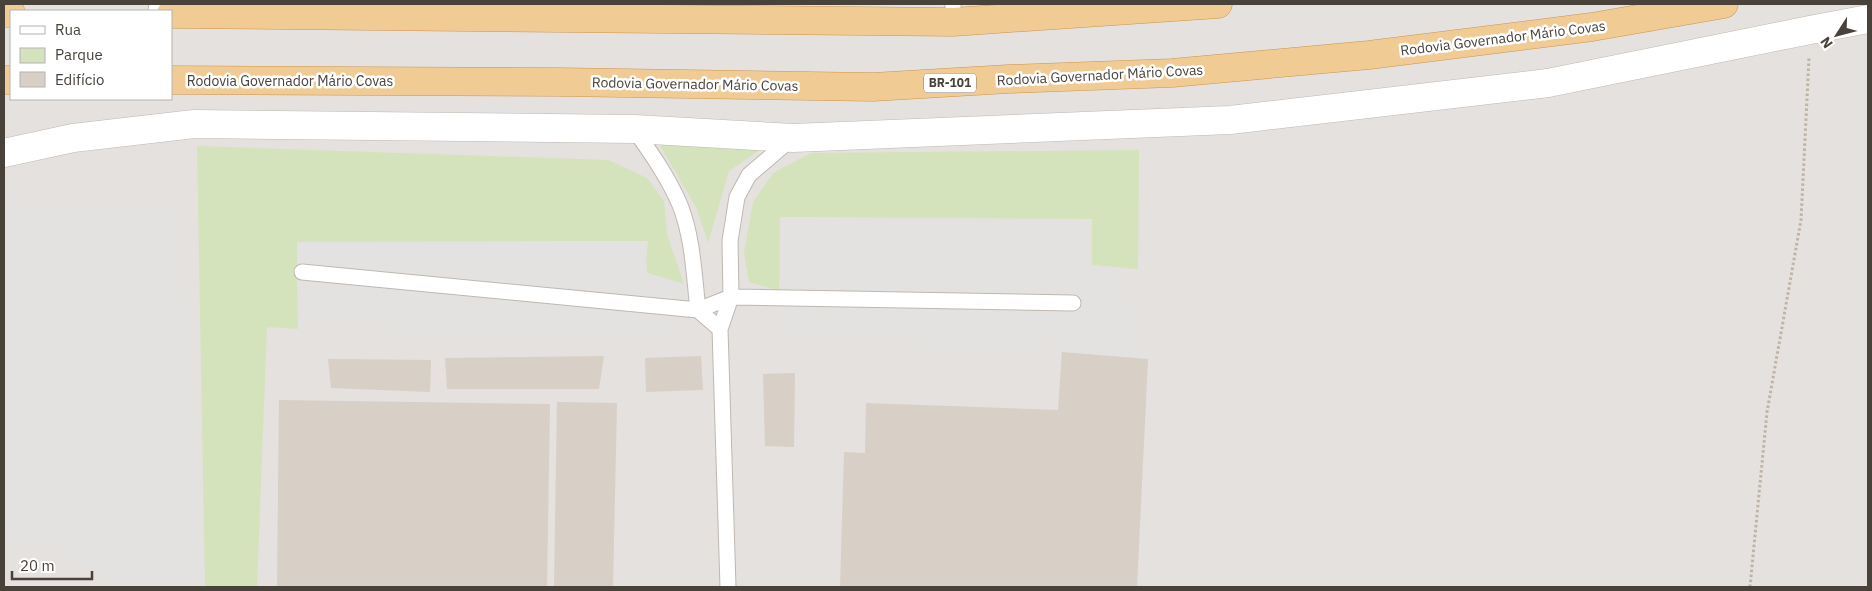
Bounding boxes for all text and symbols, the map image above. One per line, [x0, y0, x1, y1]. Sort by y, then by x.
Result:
legend [10, 10, 172, 100]
north arrow [1812, 10, 1862, 60]
street label: Rodovia Governador Mário Covas [1399, 16, 1607, 60]
text: Rua [55, 20, 81, 39]
text: N [1816, 33, 1837, 52]
text: Parque [55, 45, 103, 64]
street label: Rodovia Governador Mário Covas [996, 61, 1204, 89]
text: Edifício [55, 70, 104, 89]
street label: Rodovia Governador Mário Covas [187, 72, 393, 90]
street label: Rodovia Governador Mário Covas [592, 73, 799, 95]
road number: BR-101 [924, 74, 976, 92]
scale bar [12, 548, 92, 580]
text: 20 m [20, 556, 55, 575]

